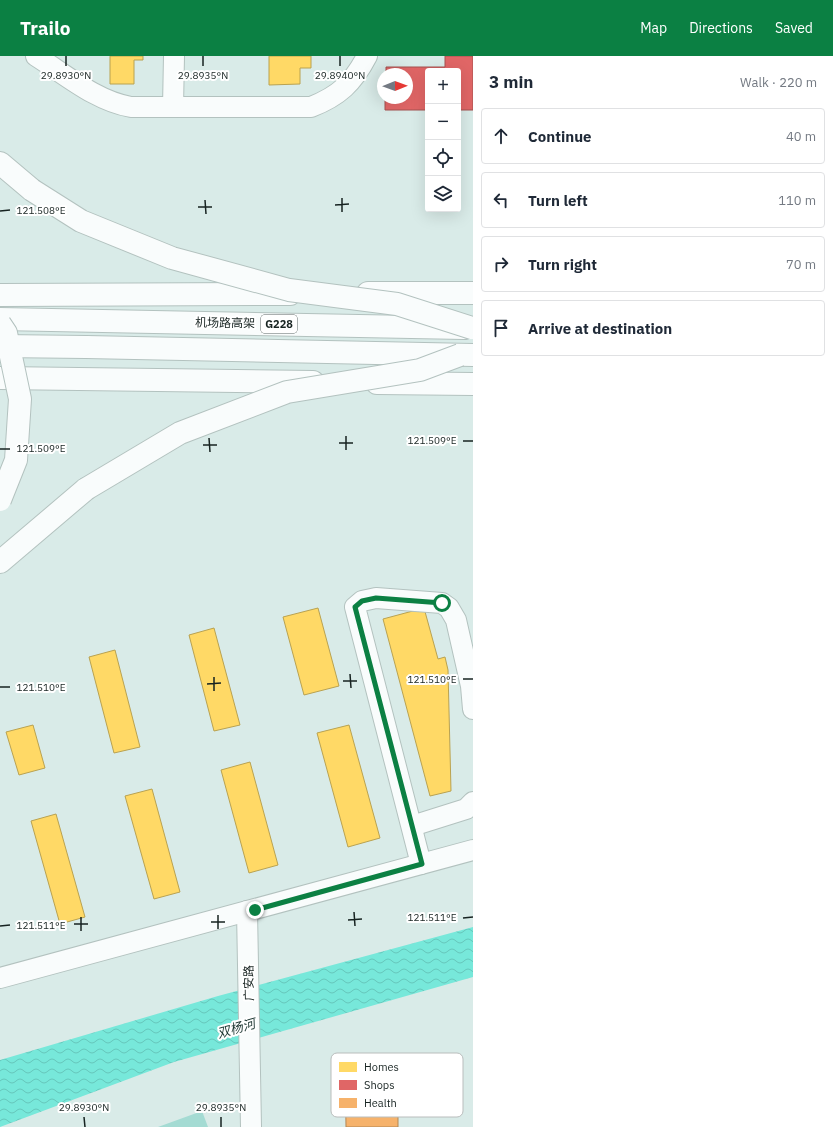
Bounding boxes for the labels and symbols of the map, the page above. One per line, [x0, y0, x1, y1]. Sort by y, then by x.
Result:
north arrow [377, 68, 413, 104]
text: 29.8930°N [41, 69, 91, 82]
text: 29.8935°N [178, 69, 228, 82]
text: 29.8940°N [315, 69, 365, 82]
text: 121.508°E [16, 204, 66, 217]
street label: 机场路高架 [195, 314, 255, 331]
road number: G228 [261, 315, 297, 333]
text: 121.509°E [407, 434, 457, 447]
text: 121.509°E [16, 442, 66, 455]
route start [433, 594, 451, 612]
text: 121.510°E [407, 673, 457, 686]
text: 121.510°E [16, 681, 66, 694]
route end [246, 901, 264, 919]
text: 121.511°E [407, 911, 457, 924]
text: 121.511°E [16, 919, 66, 932]
street label: 广安路 [241, 965, 256, 1001]
water label: 双杨河 [215, 1014, 260, 1042]
legend [331, 1053, 463, 1117]
text: Homes [364, 1060, 399, 1074]
text: Shops [364, 1078, 395, 1092]
text: Health [364, 1096, 397, 1110]
text: 29.8930°N [59, 1101, 109, 1114]
text: 29.8935°N [196, 1101, 246, 1114]

